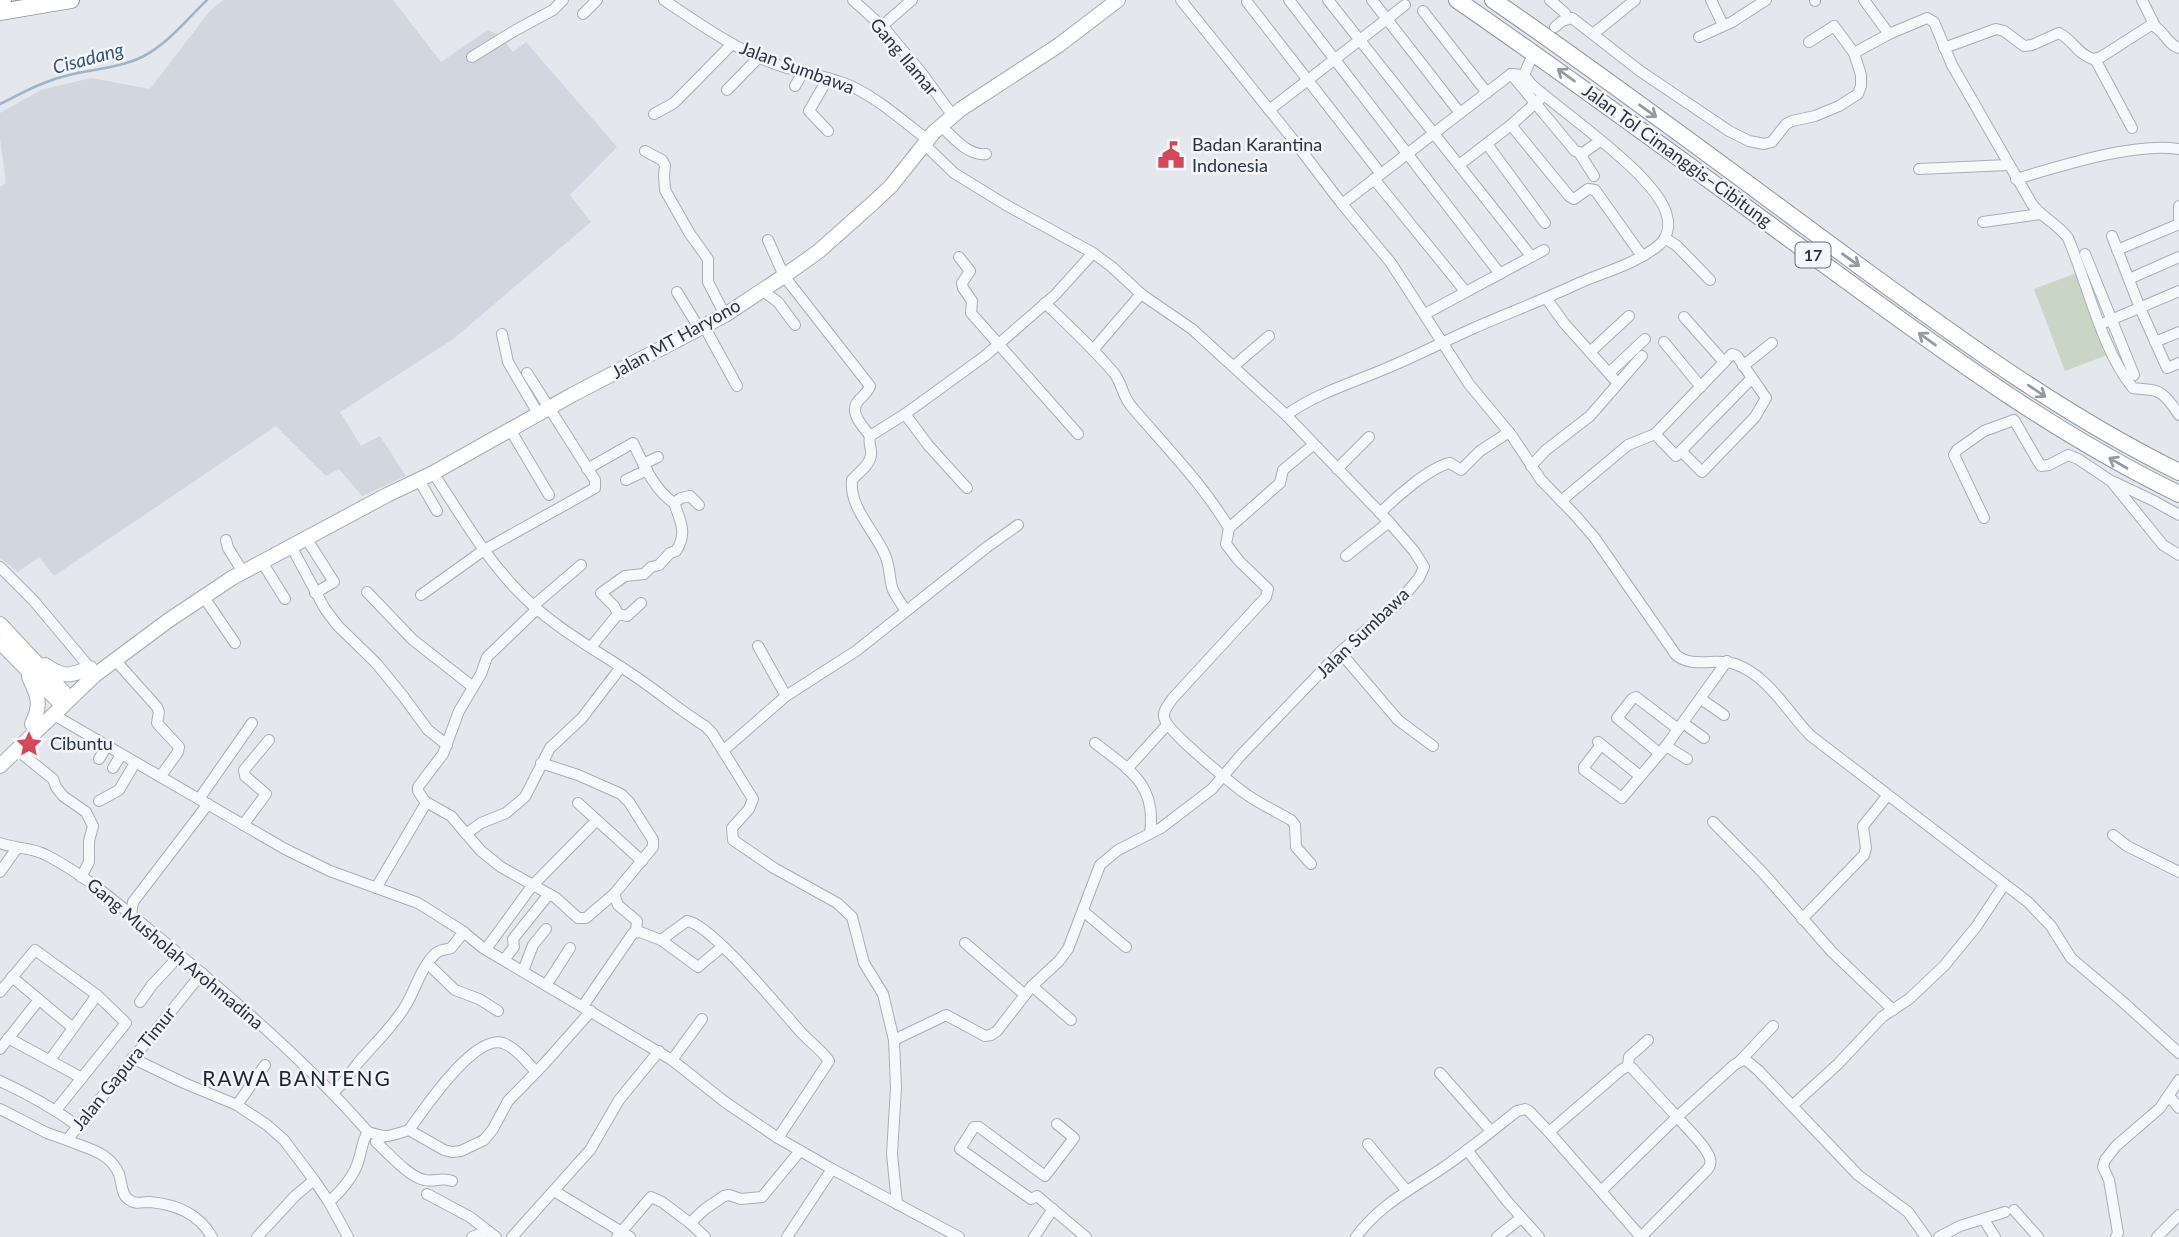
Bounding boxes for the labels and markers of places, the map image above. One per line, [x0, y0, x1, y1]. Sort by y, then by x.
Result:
place label: Badan Karantina Indonesia [1192, 133, 1322, 176]
public building icon: Badan Karantina Indonesia [1156, 140, 1186, 170]
place icon: Cibuntu [14, 729, 44, 759]
place label: Cibuntu [50, 732, 113, 754]

